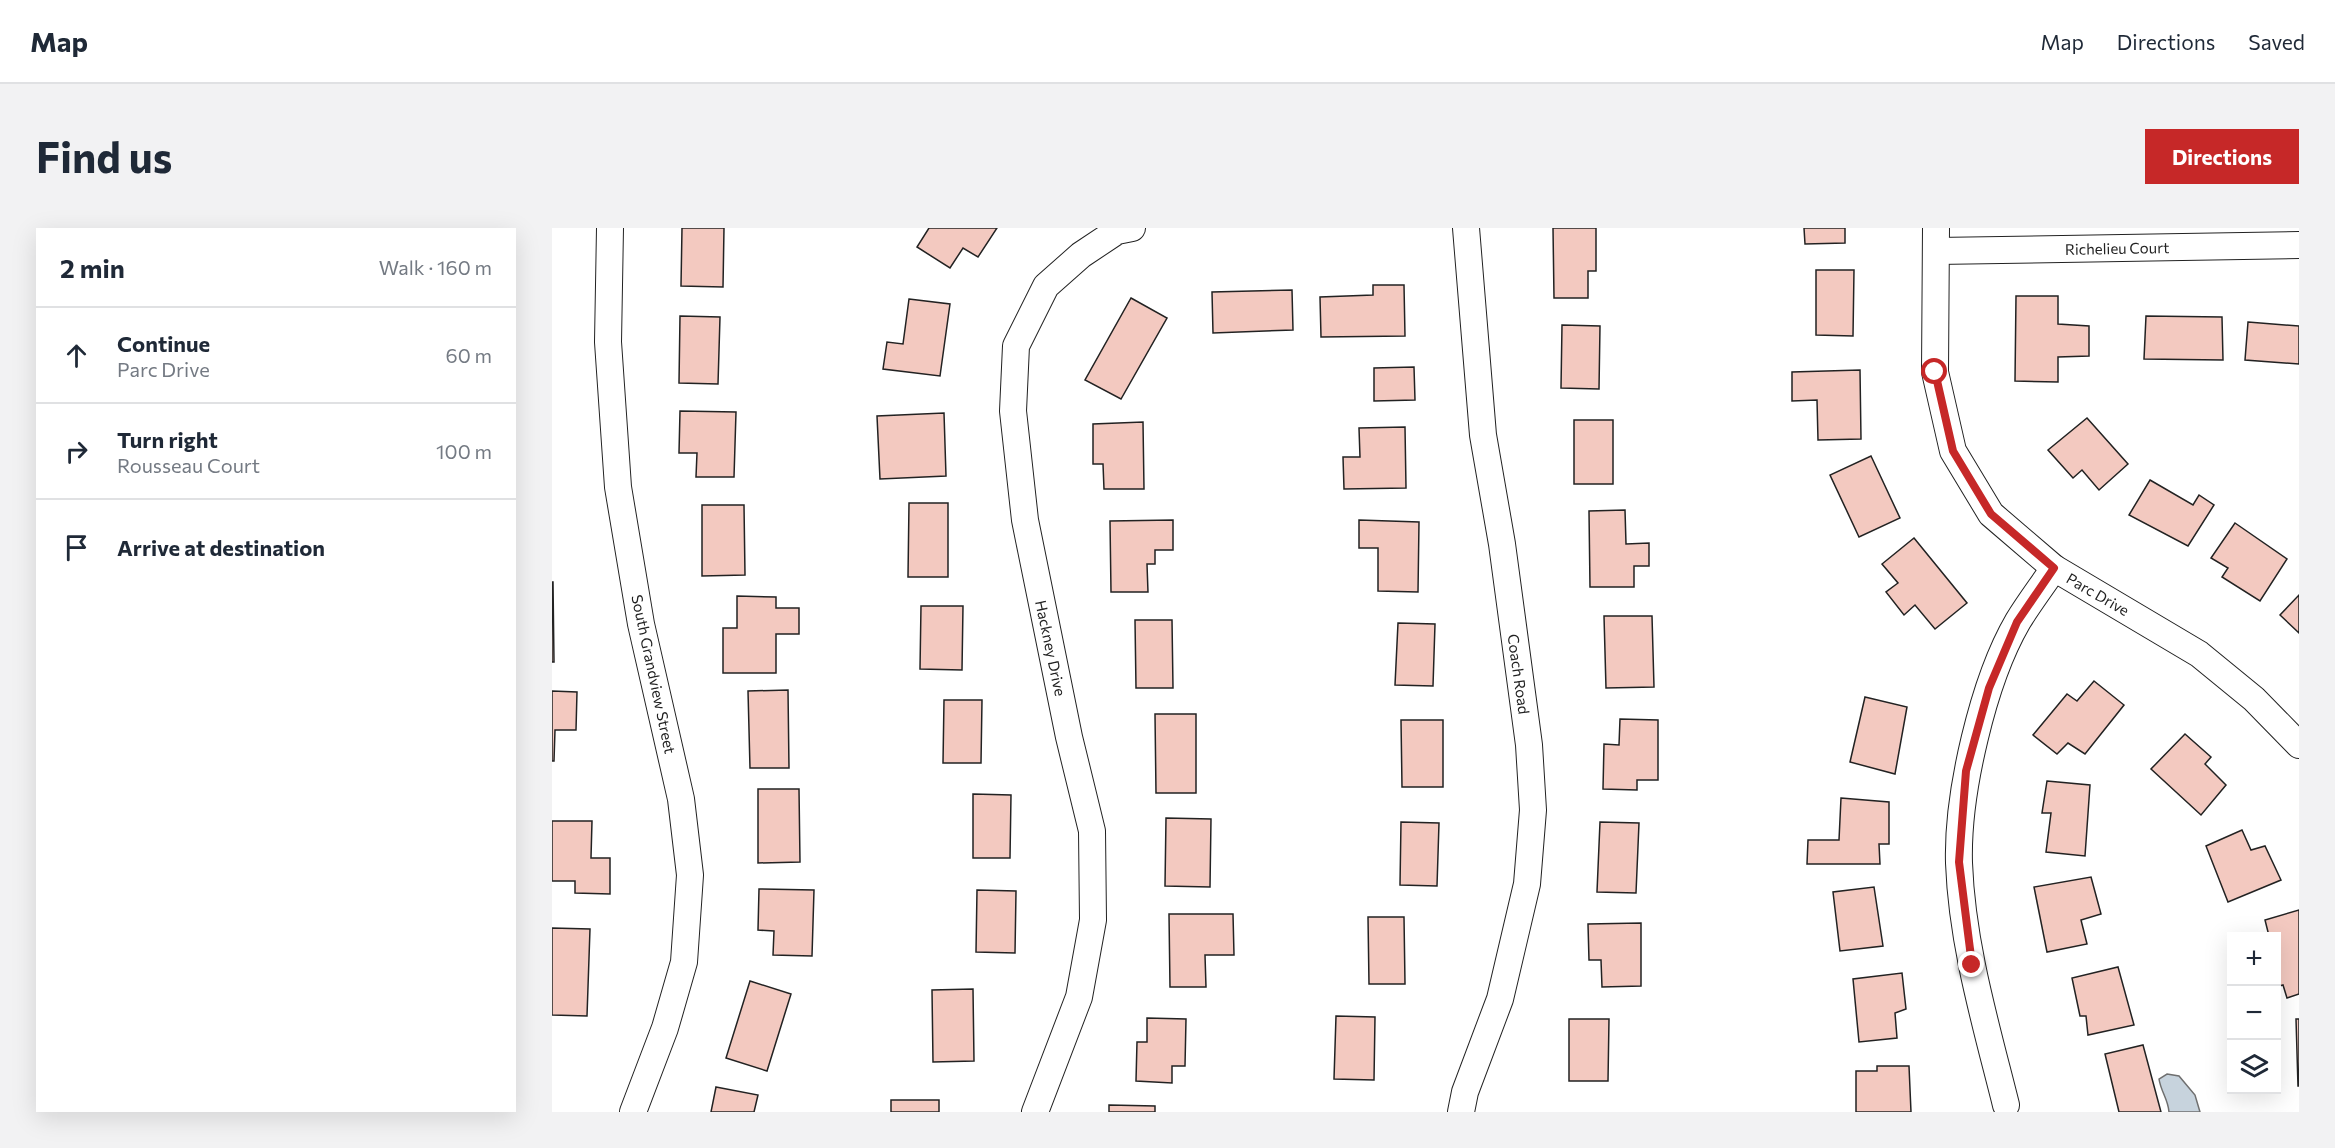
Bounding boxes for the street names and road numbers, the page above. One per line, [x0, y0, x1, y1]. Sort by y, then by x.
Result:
street label: Richelieu Court [2065, 238, 2169, 258]
street label: Parc Drive [2063, 569, 2133, 619]
street label: South Grandview Street [628, 593, 680, 755]
street label: Hackney Drive [1032, 598, 1070, 698]
street label: Coach Road [1504, 633, 1534, 715]

